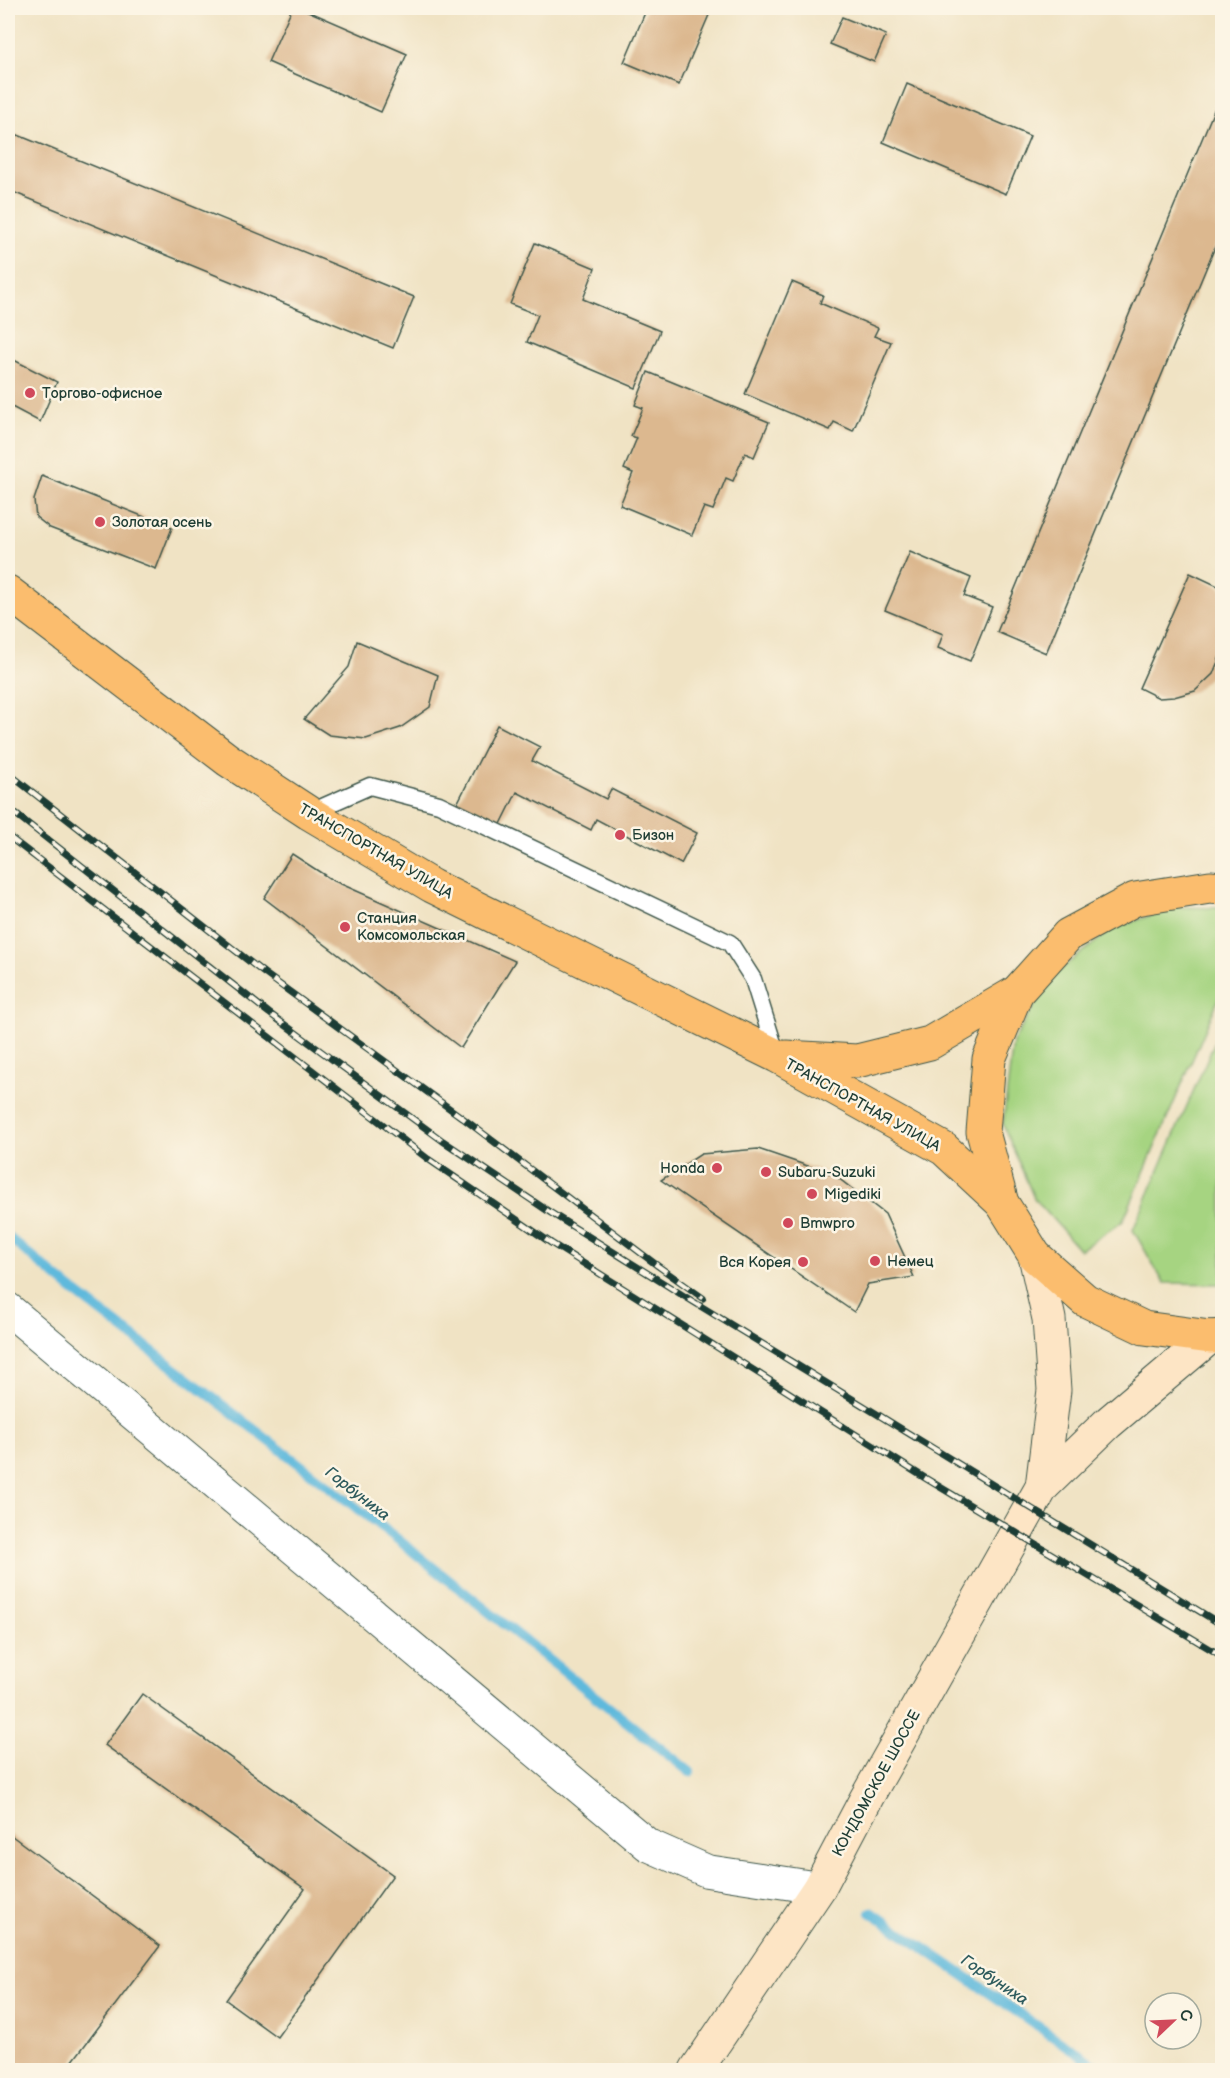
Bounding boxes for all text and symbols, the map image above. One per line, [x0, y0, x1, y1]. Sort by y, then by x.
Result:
place label: Торгово-офисное [42, 384, 162, 403]
marker: Торгово-офисное [23, 386, 37, 400]
place label: Золотая осень [112, 513, 212, 532]
marker: Золотая осень [93, 515, 107, 529]
street label: ТРАНСПОРТНАЯ УЛИЦА [295, 800, 457, 904]
place label: Бизон [632, 826, 674, 845]
marker: Бизон [613, 828, 627, 842]
place label: Станция Комсомольская [357, 909, 465, 945]
marker: Станция Комсомольская [338, 920, 352, 934]
street label: ТРАНСПОРТНАЯ УЛИЦА [782, 1055, 944, 1156]
place label: Honda [660, 1159, 705, 1178]
marker: Honda [710, 1161, 724, 1175]
place label: Subaru-Suzuki [778, 1163, 875, 1182]
marker: Subaru-Suzuki [759, 1165, 773, 1179]
place label: Migediki [824, 1185, 881, 1204]
marker: Migediki [805, 1187, 819, 1201]
place label: Bmwpro [800, 1214, 855, 1233]
marker: Bmwpro [781, 1216, 795, 1230]
place label: Немец [887, 1252, 934, 1271]
place label: Вся Корея [719, 1253, 791, 1272]
marker: Немец [868, 1254, 882, 1268]
marker: Вся Корея [796, 1255, 810, 1269]
water label: Горбуниха [321, 1463, 393, 1525]
street label: КОНДОМСКОЕ ШОССЕ [828, 1706, 925, 1860]
water label: Горбуниха [957, 1951, 1031, 2010]
north arrow [1143, 1991, 1203, 2051]
text: С [1175, 2007, 1196, 2025]

